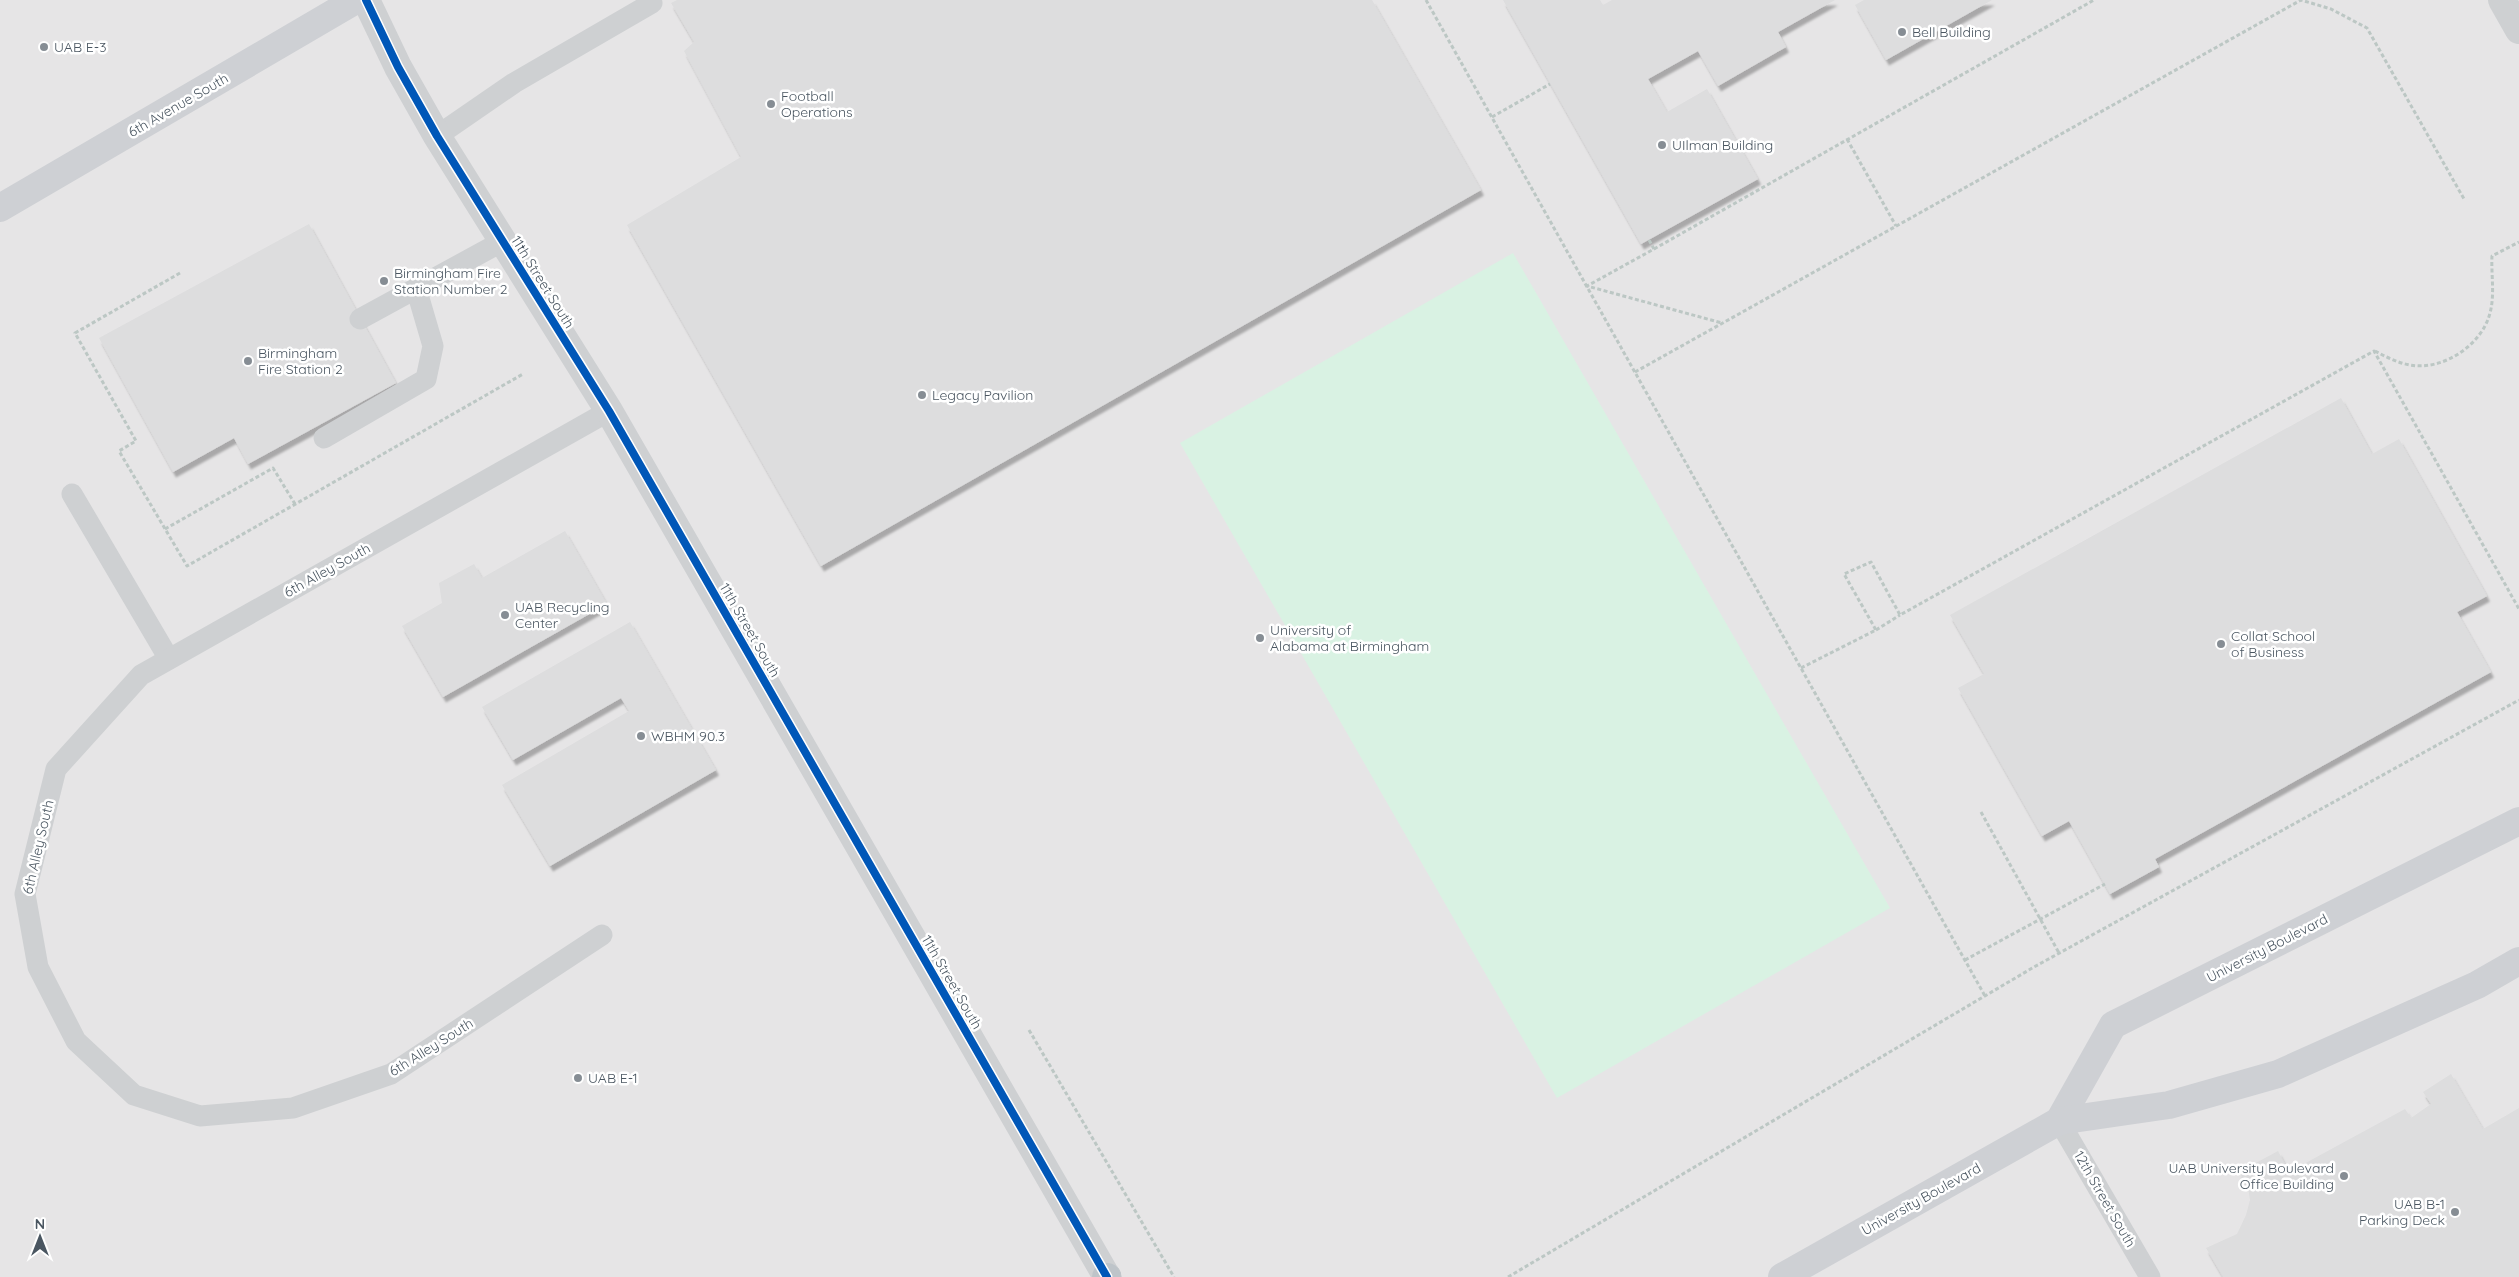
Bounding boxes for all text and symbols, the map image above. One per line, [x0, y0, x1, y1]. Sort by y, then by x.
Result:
place label: Bell Building [1912, 23, 1991, 41]
marker: Bell Building [1896, 26, 1908, 38]
place label: UAB E-3 [54, 38, 107, 56]
marker: UAB E-3 [38, 41, 50, 53]
street label: 6th Avenue South [125, 69, 231, 141]
place label: Football Operations [781, 87, 853, 121]
marker: Football Operations [765, 98, 777, 110]
place label: UIlman Building [1672, 136, 1773, 154]
marker: UIlman Building [1656, 139, 1668, 151]
street label: 11th Street South [507, 232, 579, 332]
place label: Birmingham Fire Station Number 2 [394, 264, 508, 298]
marker: Birmingham Fire Station Number 2 [378, 275, 390, 287]
place label: Birmingham Fire Station 2 [258, 344, 343, 378]
marker: Birmingham Fire Station 2 [242, 355, 254, 367]
place label: Legacy Pavilion [932, 386, 1033, 404]
marker: Legacy Pavilion [916, 389, 928, 401]
street label: 6th Alley South [281, 539, 373, 601]
street label: 11th Street South [716, 580, 784, 680]
place label: UAB Recycling Center [515, 598, 610, 632]
marker: UAB Recycling Center [499, 609, 511, 621]
place label: University of Alabama at Birmingham [1270, 621, 1429, 655]
place label: Collat School of Business [2231, 627, 2315, 661]
marker: University of Alabama at Birmingham [1254, 632, 1266, 644]
marker: Collat School of Business [2215, 638, 2227, 650]
place label: WBHM 90.3 [651, 727, 725, 745]
marker: WBHM 90.3 [635, 730, 647, 742]
street label: 6th Alley South [18, 798, 58, 896]
street label: University Boulevard [2203, 910, 2331, 986]
street label: 11th Street South [918, 932, 986, 1032]
street label: 6th Alley South [386, 1014, 476, 1080]
place label: UAB E-1 [588, 1069, 638, 1087]
marker: UAB E-1 [572, 1072, 584, 1084]
street label: 12th Street South [2070, 1148, 2140, 1250]
street label: University Boulevard [1858, 1159, 1984, 1239]
place label: UAB University Boulevard Office Building [2169, 1159, 2334, 1193]
marker: UAB University Boulevard Office Building [2338, 1170, 2350, 1182]
place label: UAB B-1 Parking Deck [2359, 1195, 2445, 1229]
marker: UAB B-1 Parking Deck [2449, 1206, 2461, 1218]
north arrow [15, 1212, 65, 1262]
text: N [35, 1215, 45, 1233]

